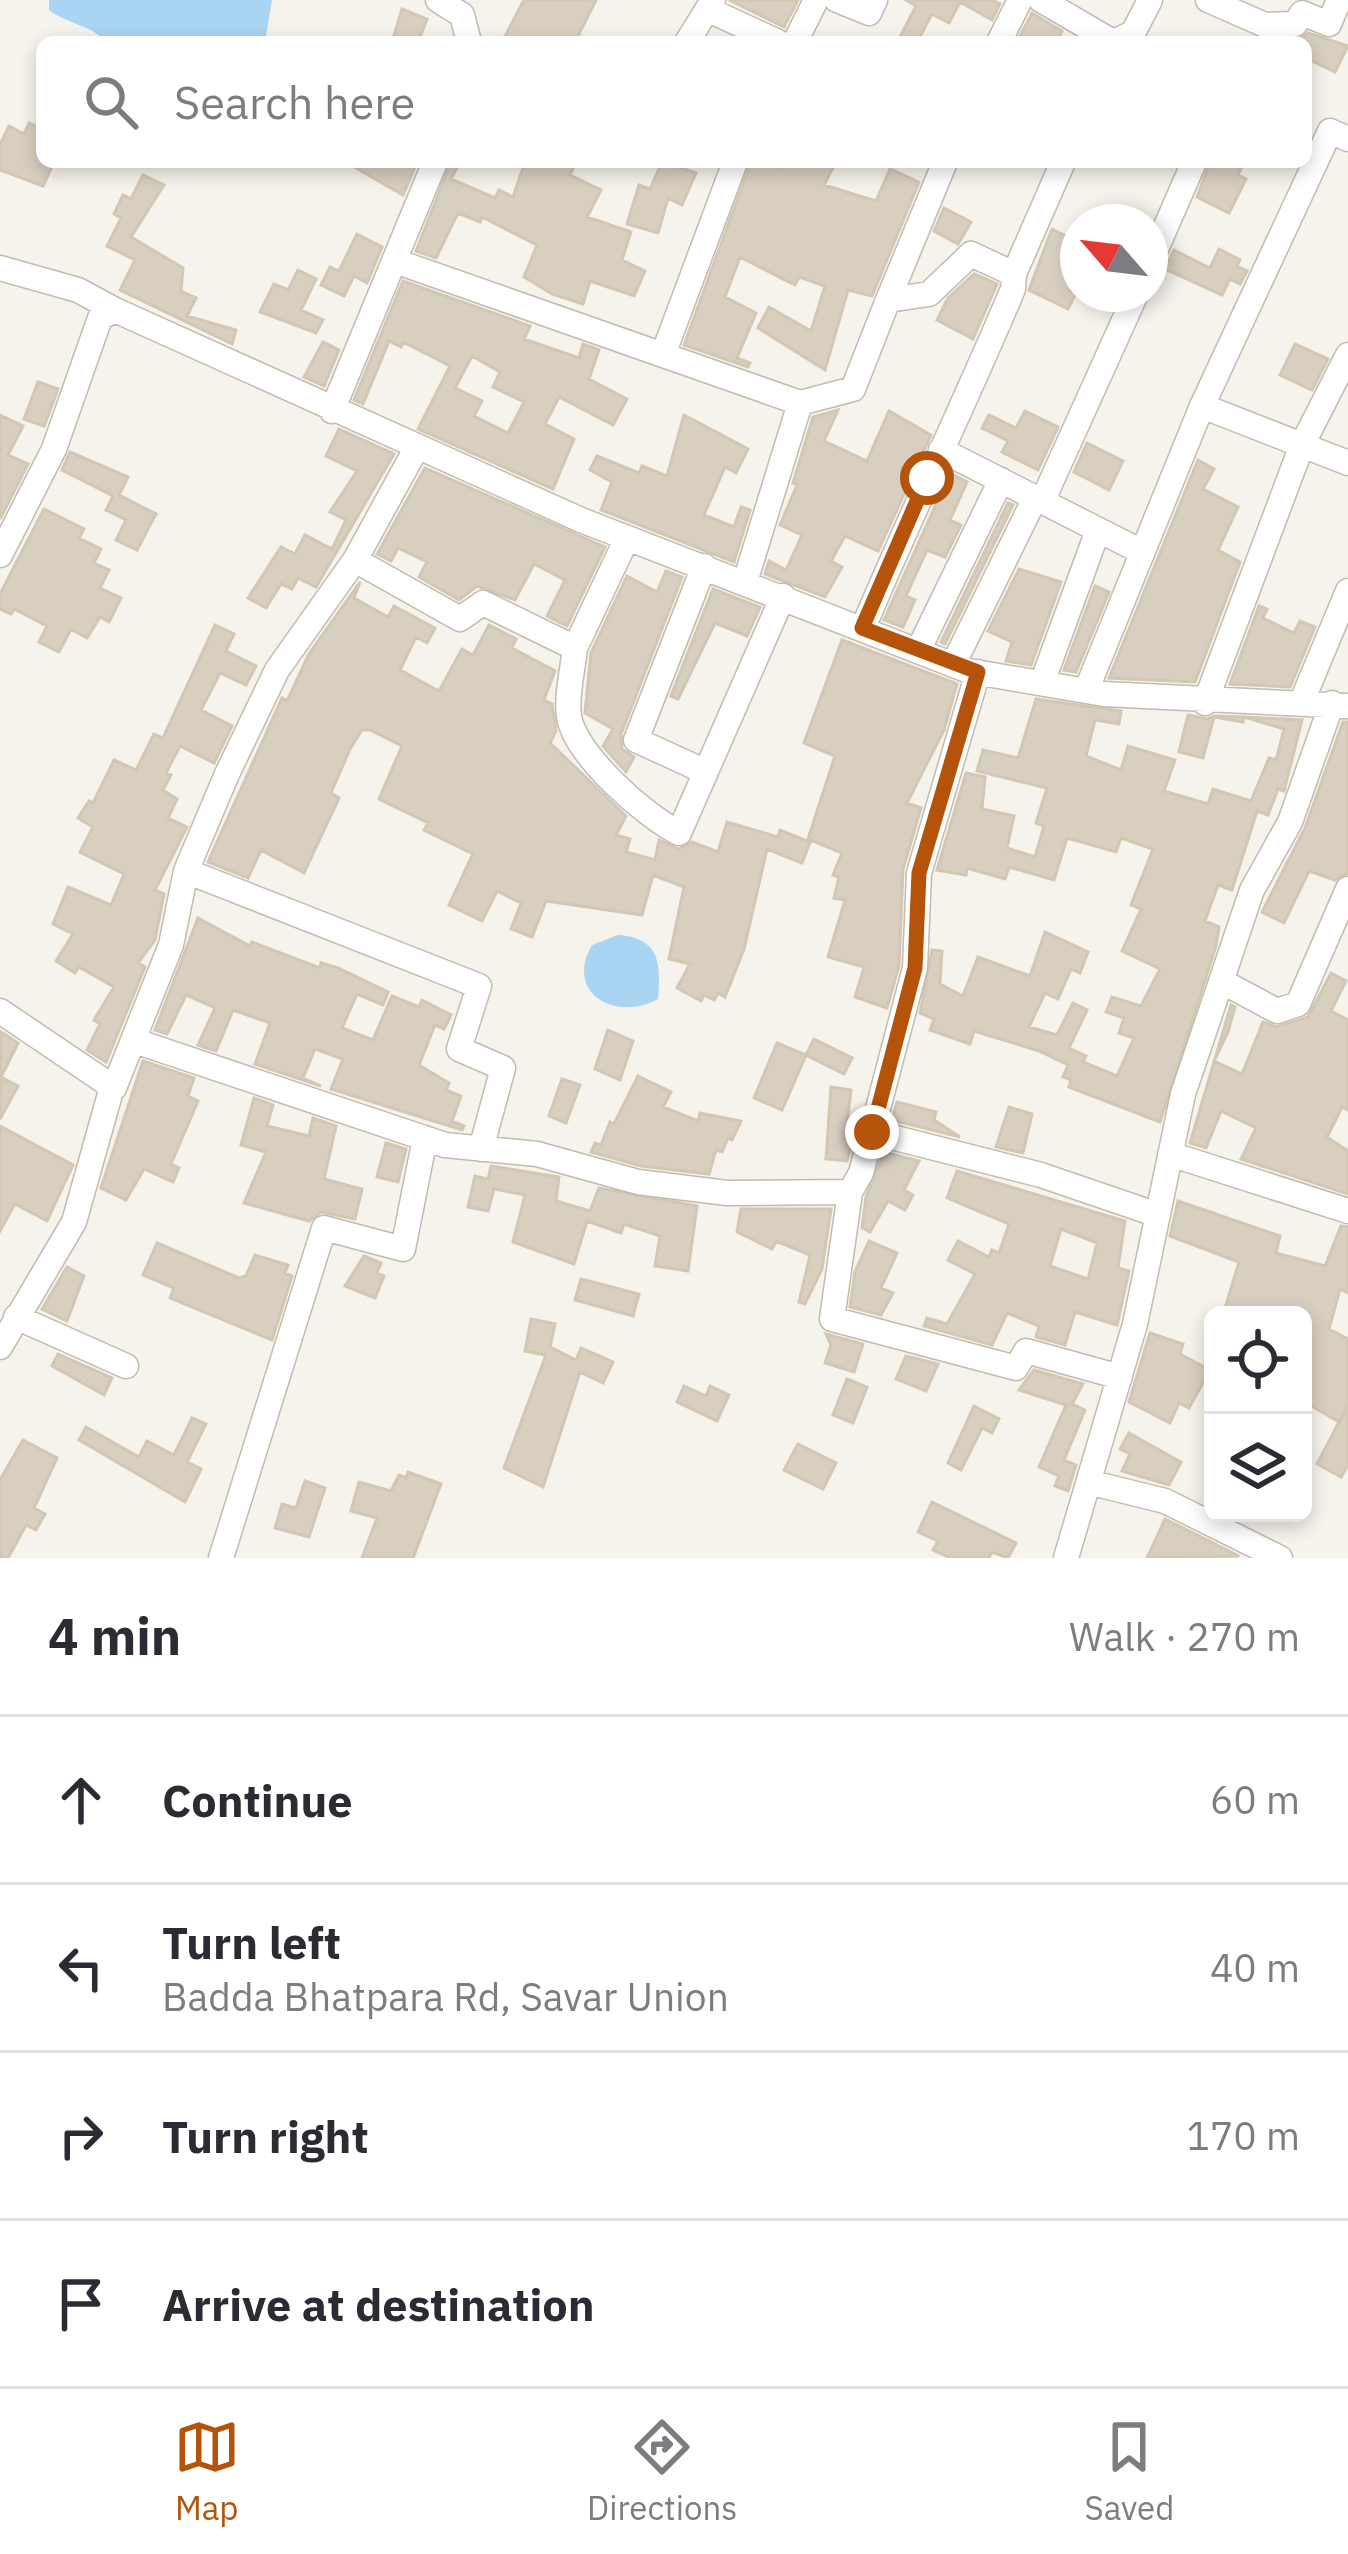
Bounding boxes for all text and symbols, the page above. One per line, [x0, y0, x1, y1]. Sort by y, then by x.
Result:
search box [36, 36, 1312, 168]
icon: search [78, 69, 144, 135]
text: Search here [174, 73, 415, 131]
north arrow [1060, 204, 1168, 312]
route start [900, 451, 954, 505]
route end [845, 1105, 899, 1159]
map controls [1204, 1306, 1312, 1522]
button: locate [1204, 1306, 1312, 1414]
button: layers [1204, 1414, 1312, 1522]
text: 4 min [48, 1603, 181, 1669]
text: Walk · 270 m [1069, 1611, 1300, 1662]
icon: ahead [48, 1767, 114, 1833]
text: Continue [162, 1771, 353, 1829]
text: 60 m [1210, 1774, 1300, 1825]
text: Turn left [162, 1913, 341, 1971]
icon: left [48, 1935, 114, 2001]
text: 40 m [1210, 1942, 1300, 1993]
text: Badda Bhatpara Rd, Savar Union [162, 1971, 729, 2022]
icon: right [48, 2103, 114, 2169]
text: Turn right [162, 2107, 369, 2165]
text: 170 m [1187, 2110, 1300, 2161]
icon: arrive [48, 2271, 114, 2337]
text: Arrive at destination [162, 2275, 595, 2333]
tab: Map [174, 2414, 240, 2529]
tab: Directions [587, 2414, 737, 2529]
tab: Saved [1085, 2414, 1174, 2529]

